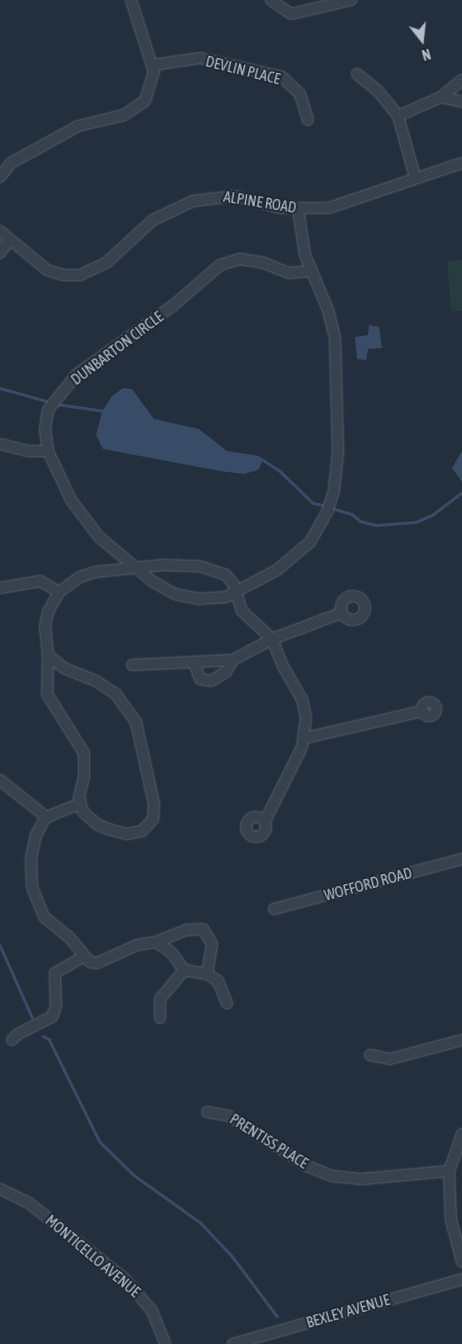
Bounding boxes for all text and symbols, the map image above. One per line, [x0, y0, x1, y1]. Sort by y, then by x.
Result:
north arrow [397, 15, 447, 65]
text: N [420, 46, 432, 63]
street label: DEVLIN PLACE [204, 52, 282, 88]
street label: ALPINE ROAD [222, 187, 298, 217]
street label: DUNBARTON CIRCLE [67, 307, 167, 389]
street label: WOFFORD ROAD [322, 864, 414, 904]
street label: PRENTISS PLACE [227, 1110, 311, 1172]
street label: MONTICELLO AVENUE [42, 1211, 144, 1301]
street label: BEXLEY AVENUE [304, 1290, 392, 1332]

